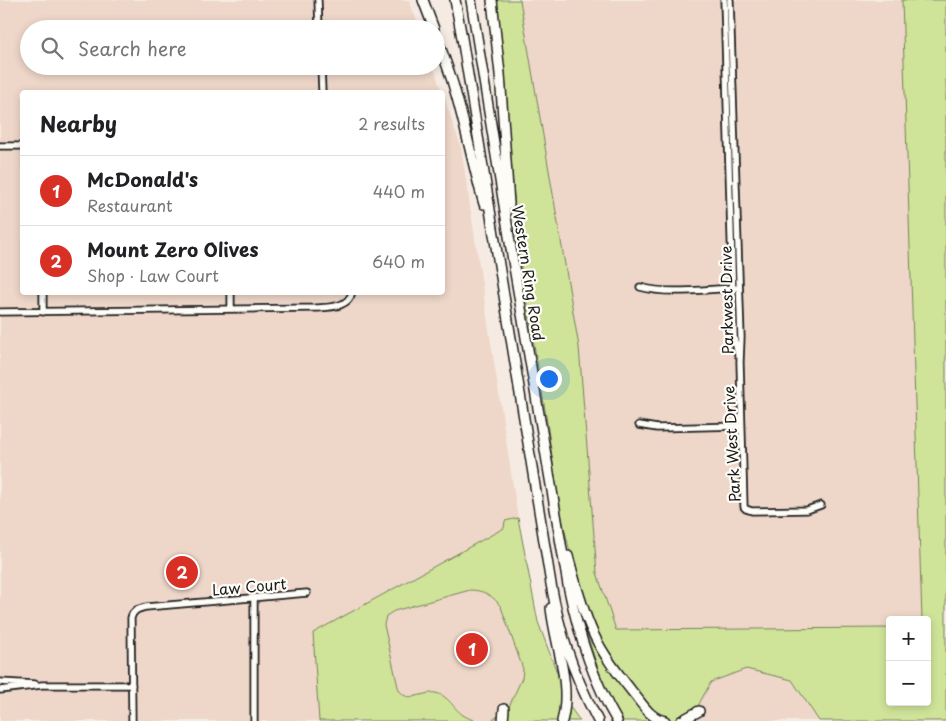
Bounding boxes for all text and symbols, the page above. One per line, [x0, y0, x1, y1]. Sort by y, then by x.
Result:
search box [20, 20, 445, 75]
icon: search [38, 34, 66, 62]
text: Search here [78, 34, 187, 62]
text: Nearby [40, 107, 117, 139]
text: 2 results [358, 111, 425, 135]
text: McDonald's [87, 165, 198, 193]
text: 1 [52, 179, 60, 203]
text: 440 m [373, 179, 425, 203]
text: Restaurant [87, 193, 173, 217]
street label: Western Ring Road [507, 204, 551, 342]
text: Mount Zero Olives [87, 235, 258, 263]
street label: Parkwest Drive [714, 246, 738, 354]
text: 2 [50, 249, 62, 273]
text: 640 m [372, 249, 425, 273]
text: Shop · Law Court [87, 263, 219, 287]
your location [536, 366, 562, 392]
street label: Park West Drive [716, 385, 746, 503]
pin: 2 [166, 553, 198, 591]
street label: Law Court [211, 571, 287, 601]
map controls [886, 616, 931, 706]
button: + [886, 616, 931, 661]
pin: 1 [456, 630, 488, 668]
button: − [886, 661, 931, 706]

